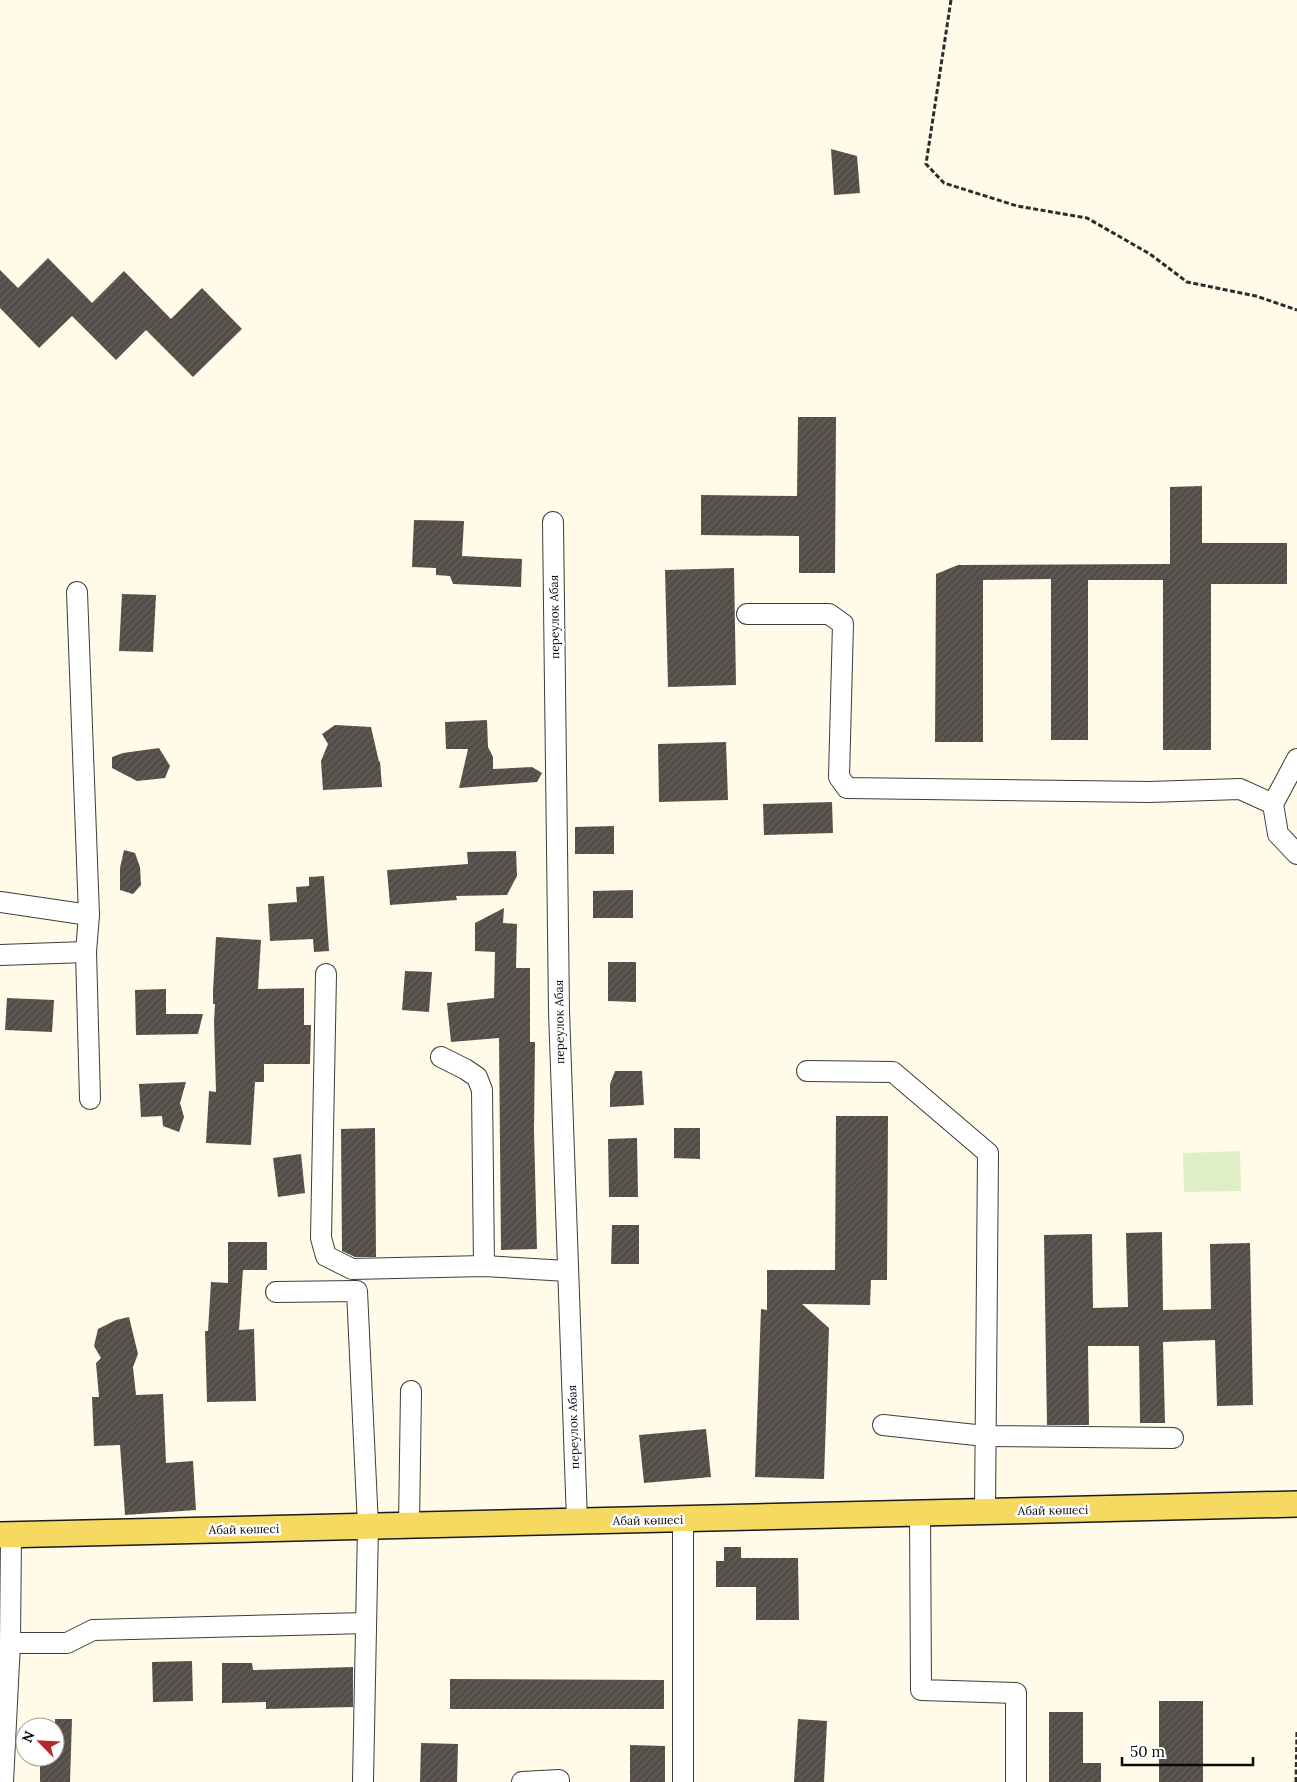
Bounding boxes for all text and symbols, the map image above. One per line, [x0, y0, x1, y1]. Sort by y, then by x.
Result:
street label: переулок Абая [546, 575, 562, 659]
street label: переулок Абая [551, 980, 567, 1064]
street label: переулок Абая [564, 1385, 582, 1469]
street label: Абай көшесі [1017, 1502, 1088, 1518]
street label: Абай көшесі [612, 1512, 683, 1528]
street label: Абай көшесі [208, 1521, 279, 1537]
north arrow [15, 1717, 65, 1767]
text: N [18, 1728, 39, 1745]
scale bar [1122, 1734, 1253, 1766]
text: 50 m [1130, 1742, 1165, 1761]

